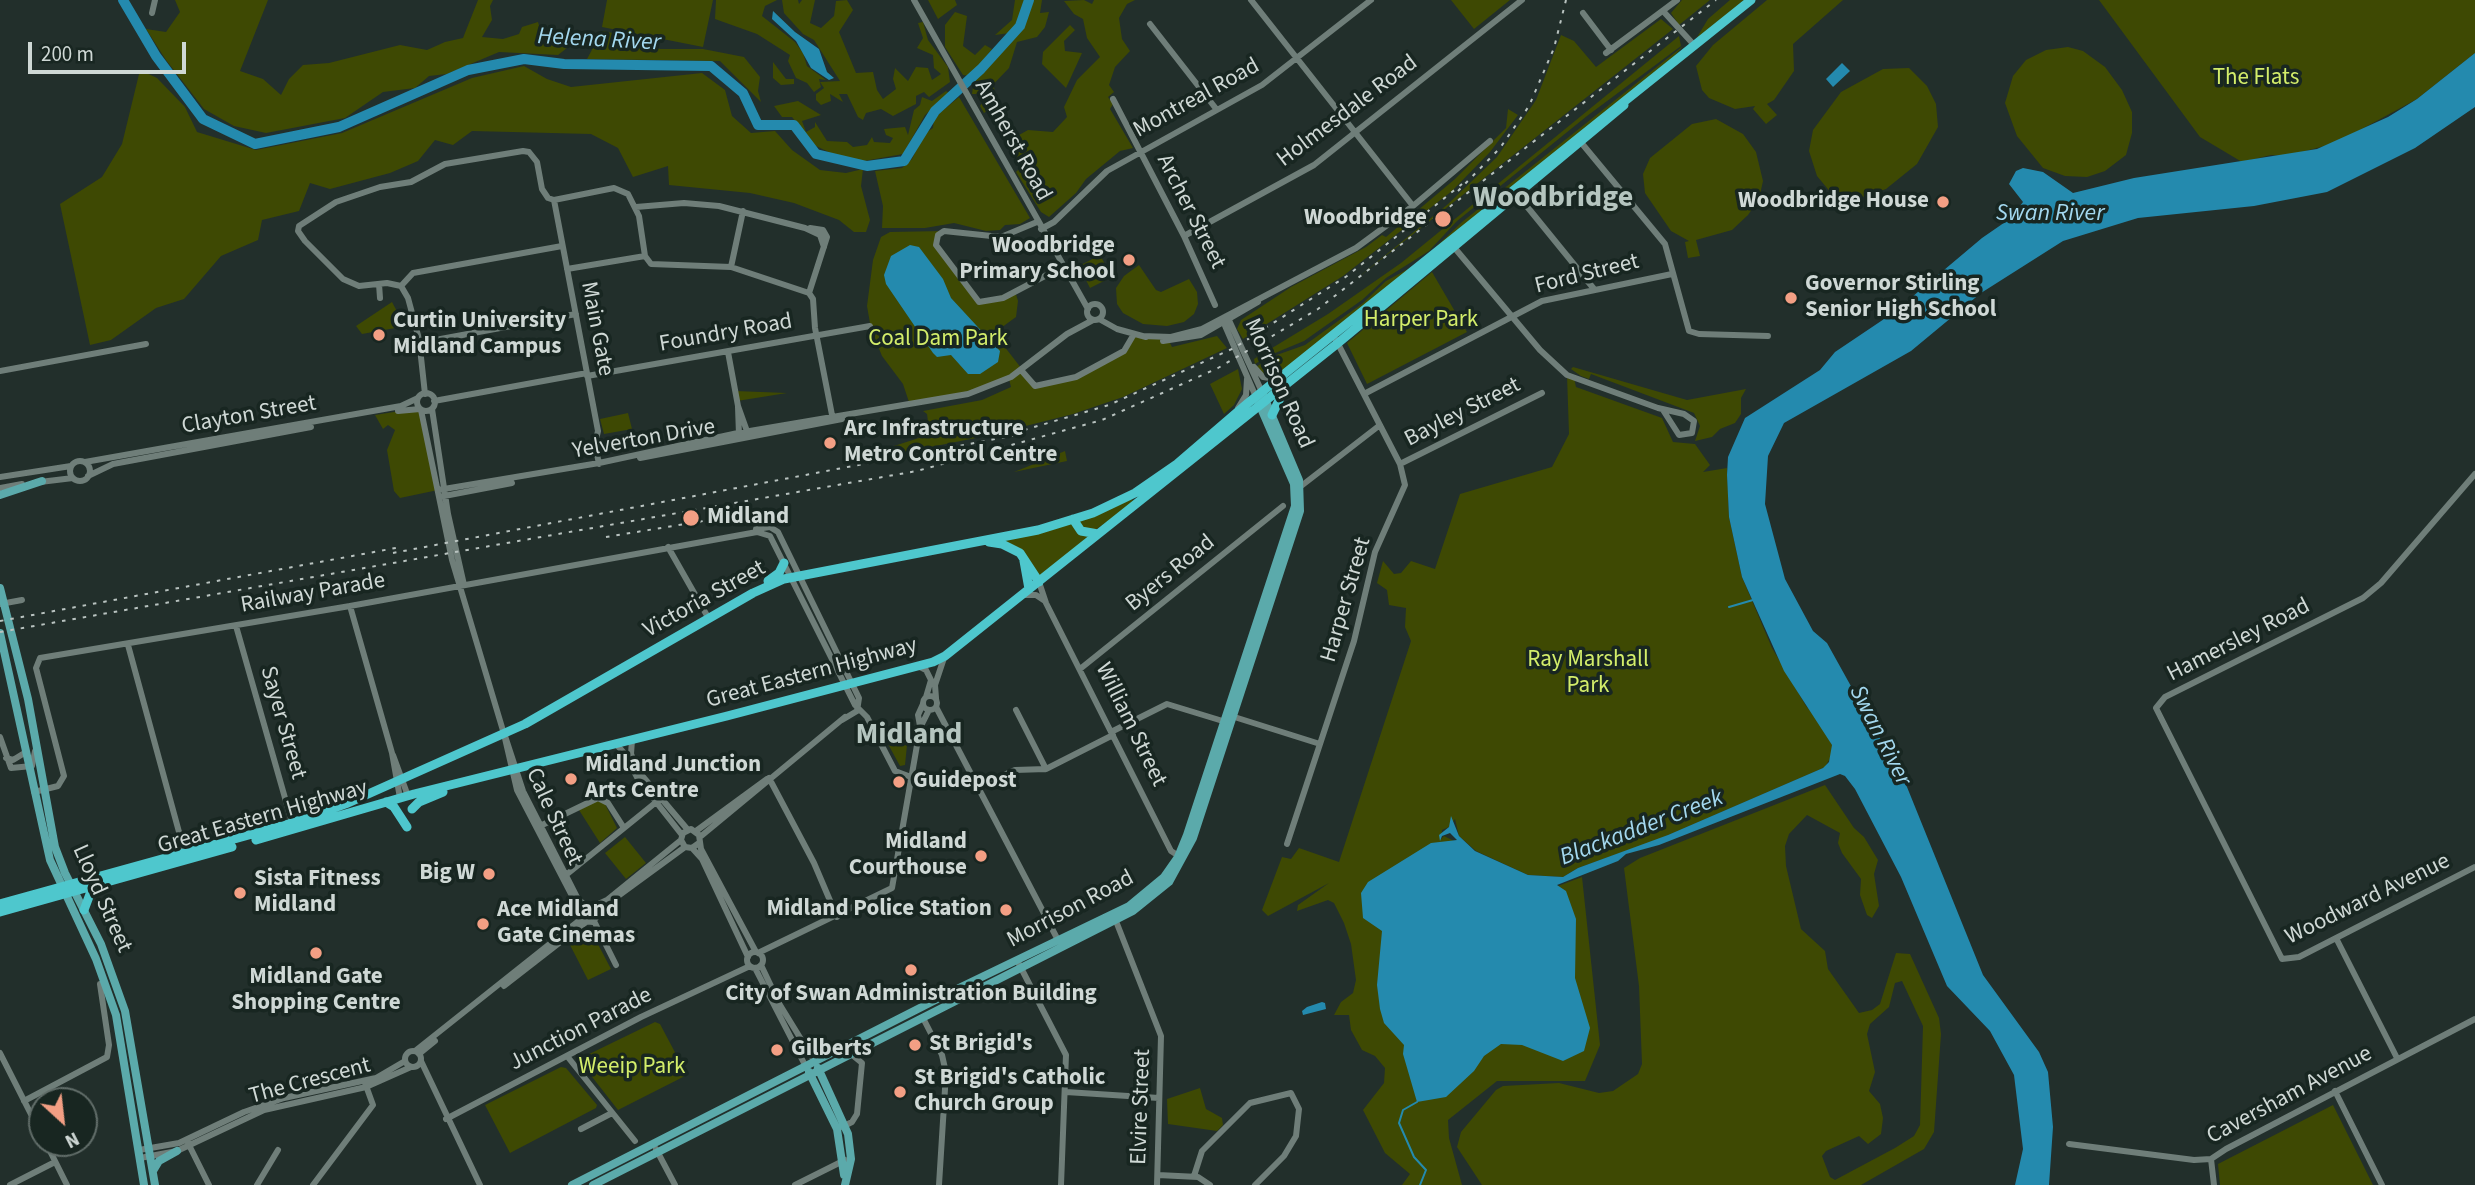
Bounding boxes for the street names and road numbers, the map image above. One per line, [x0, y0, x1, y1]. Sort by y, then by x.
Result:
street label: Holmesdale Road [1272, 50, 1424, 174]
street label: Montreal Road [1129, 53, 1265, 145]
street label: Amherst Road [967, 76, 1057, 206]
street label: Archer Street [1149, 150, 1231, 274]
street label: Ford Street [1532, 249, 1642, 301]
street label: Main Gate [573, 280, 619, 378]
street label: Foundry Road [657, 309, 795, 359]
street label: Morrison Road [1237, 315, 1319, 453]
street label: Bayley Street [1401, 372, 1525, 454]
street label: Clayton Street [180, 391, 318, 441]
street label: Yelverton Drive [571, 414, 717, 466]
street label: Byers Road [1121, 530, 1221, 618]
street label: Harper Street [1316, 534, 1378, 666]
street label: Victoria Street [639, 555, 771, 645]
street label: Railway Parade [239, 568, 387, 620]
street label: Hamersley Road [2163, 593, 2315, 689]
street label: Great Eastern Highway [704, 633, 920, 715]
street label: William Street [1088, 659, 1172, 791]
street label: Sayer Street [253, 663, 311, 783]
street label: Cale Street [518, 764, 588, 870]
street label: Great Eastern Highway [155, 775, 371, 861]
street label: Lloyd Street [65, 841, 137, 957]
street label: Woodward Avenue [2281, 848, 2455, 952]
street label: Morrison Road [1003, 865, 1139, 955]
street label: Junction Parade [505, 982, 657, 1078]
street label: Caversham Avenue [2203, 1041, 2377, 1151]
street label: Elvire Street [1126, 1049, 1158, 1165]
street label: The Crescent [246, 1053, 374, 1111]

